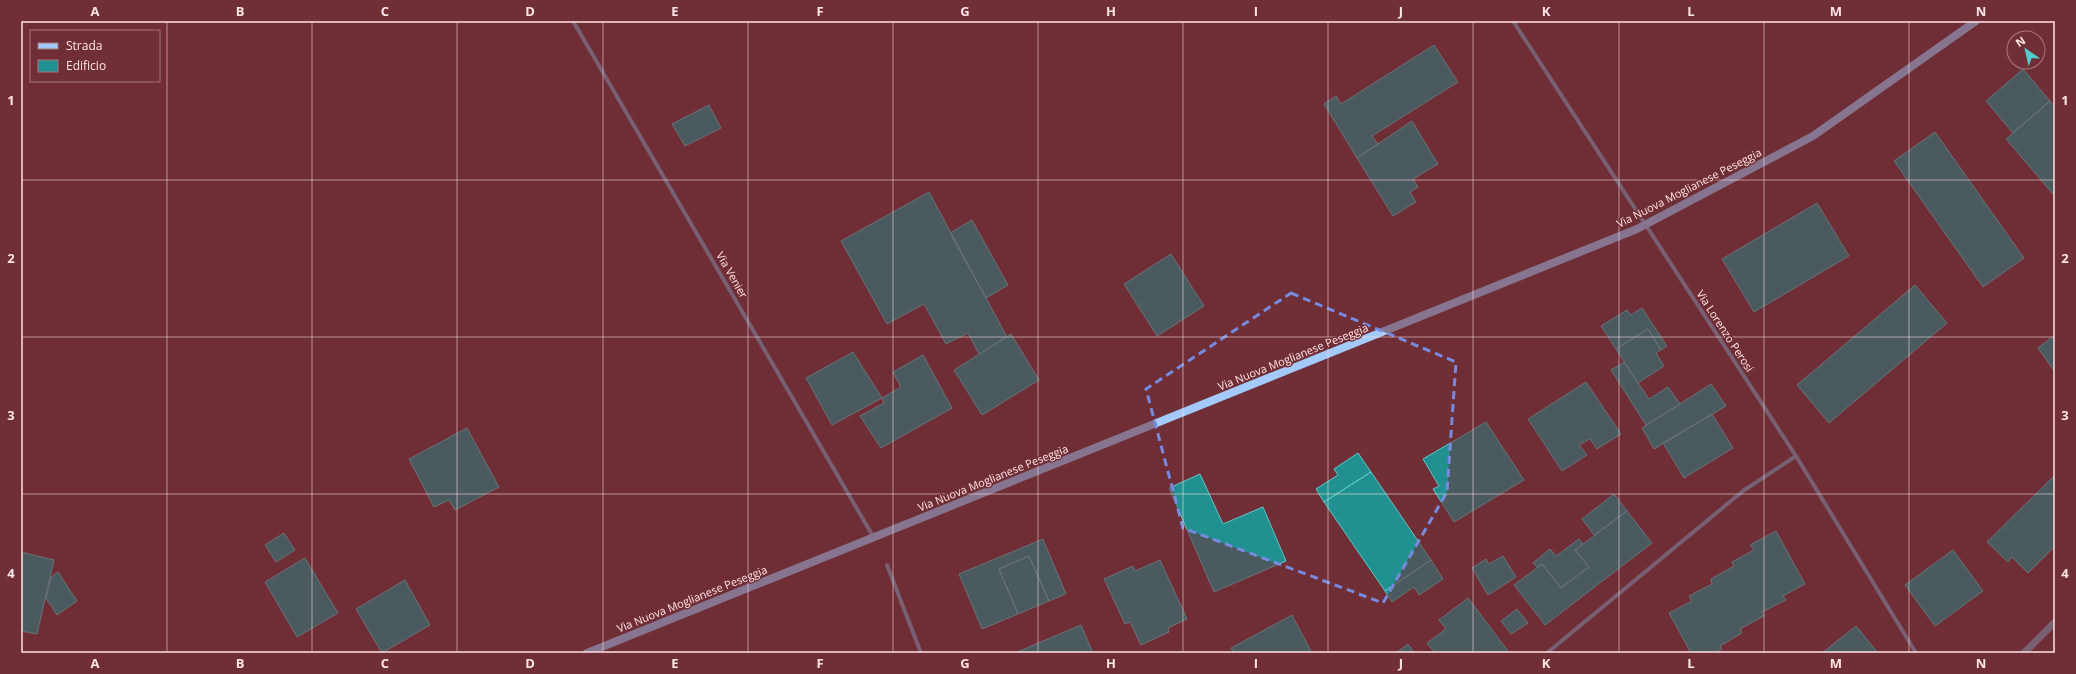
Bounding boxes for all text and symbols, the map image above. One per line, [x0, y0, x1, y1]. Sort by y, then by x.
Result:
text: A [91, 2, 100, 20]
text: B [236, 2, 245, 20]
text: C [381, 2, 389, 20]
text: D [525, 2, 535, 20]
text: E [671, 2, 679, 20]
text: F [816, 2, 824, 20]
text: G [960, 2, 970, 20]
text: H [1106, 2, 1116, 20]
text: I [1254, 2, 1258, 20]
text: J [1398, 2, 1403, 20]
text: K [1542, 2, 1551, 20]
text: L [1687, 2, 1695, 20]
text: M [1830, 2, 1842, 20]
text: N [1976, 2, 1986, 20]
legend [30, 30, 160, 82]
north arrow [2006, 30, 2046, 70]
text: N [2012, 33, 2028, 50]
text: Strada [66, 37, 102, 54]
text: Edificio [66, 57, 106, 74]
text: 1 [7, 91, 15, 109]
text: 1 [2061, 91, 2069, 109]
street label: Via Nuova Moglianese Peseggia [1614, 144, 1764, 231]
text: 2 [7, 249, 15, 267]
street label: Via Venier [713, 249, 752, 301]
text: 2 [2061, 249, 2069, 267]
street label: Via Lorenzo Perosi [1693, 287, 1757, 374]
street label: Via Nuova Moglianese Peseggia [1215, 319, 1370, 394]
text: 3 [7, 406, 15, 424]
text: 3 [2061, 406, 2069, 424]
street label: Via Nuova Moglianese Peseggia [915, 440, 1070, 515]
street label: Via Nuova Moglianese Peseggia [614, 561, 769, 636]
text: 4 [7, 564, 15, 582]
text: 4 [2061, 564, 2069, 582]
text: A [91, 654, 100, 672]
text: B [236, 654, 245, 672]
text: C [381, 654, 389, 672]
text: D [525, 654, 535, 672]
text: E [671, 654, 679, 672]
text: F [816, 654, 824, 672]
text: G [960, 654, 970, 672]
text: H [1106, 654, 1116, 672]
text: I [1254, 654, 1258, 672]
text: J [1398, 654, 1403, 672]
text: K [1542, 654, 1551, 672]
text: L [1687, 654, 1695, 672]
text: M [1830, 654, 1842, 672]
text: N [1976, 654, 1986, 672]

